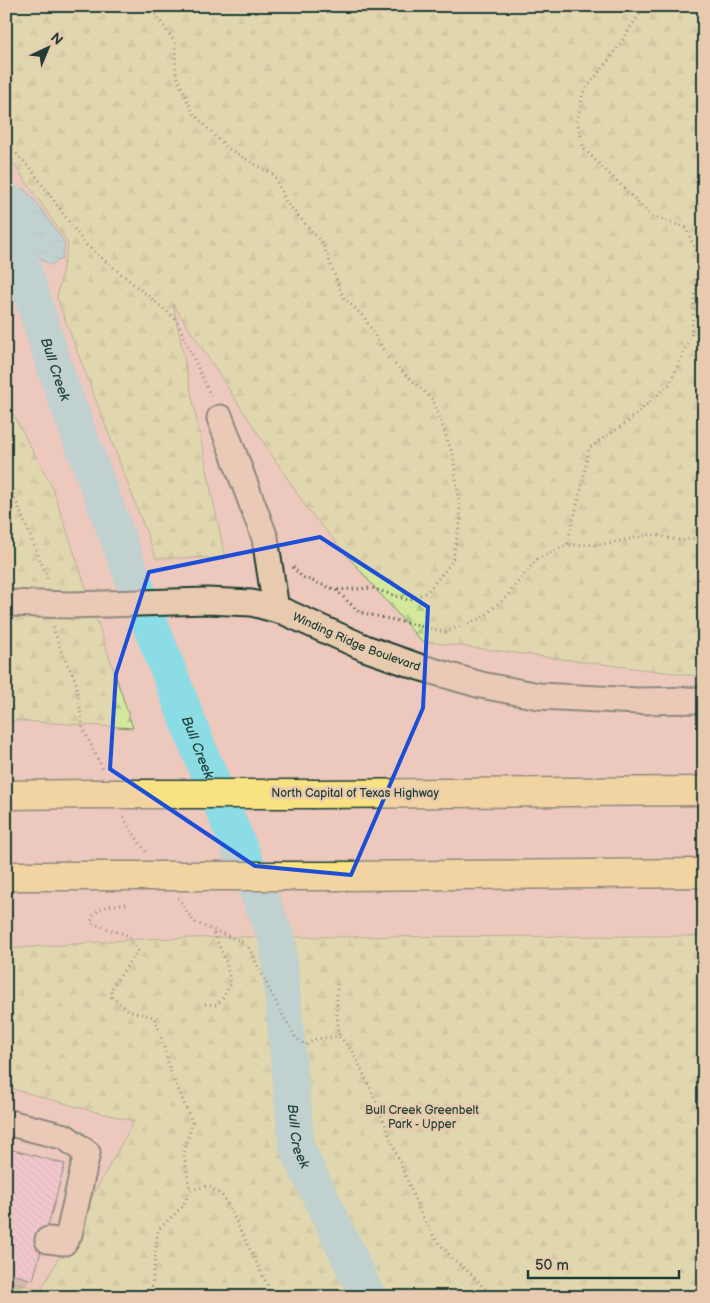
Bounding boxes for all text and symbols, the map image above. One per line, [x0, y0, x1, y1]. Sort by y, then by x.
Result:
north arrow [22, 22, 72, 72]
text: N [47, 29, 66, 49]
water label: Bull Creek [37, 335, 75, 404]
street label: Winding Ridge Boulevard [290, 609, 423, 674]
water label: Bull Creek [178, 714, 219, 782]
street label: North Capital of Texas Highway [271, 786, 439, 801]
water label: Bull Creek [284, 1103, 314, 1172]
park label: Bull Creek Greenbelt Park - Upper [365, 1103, 479, 1132]
scale bar [528, 1248, 679, 1280]
text: 50 m [535, 1256, 569, 1275]

